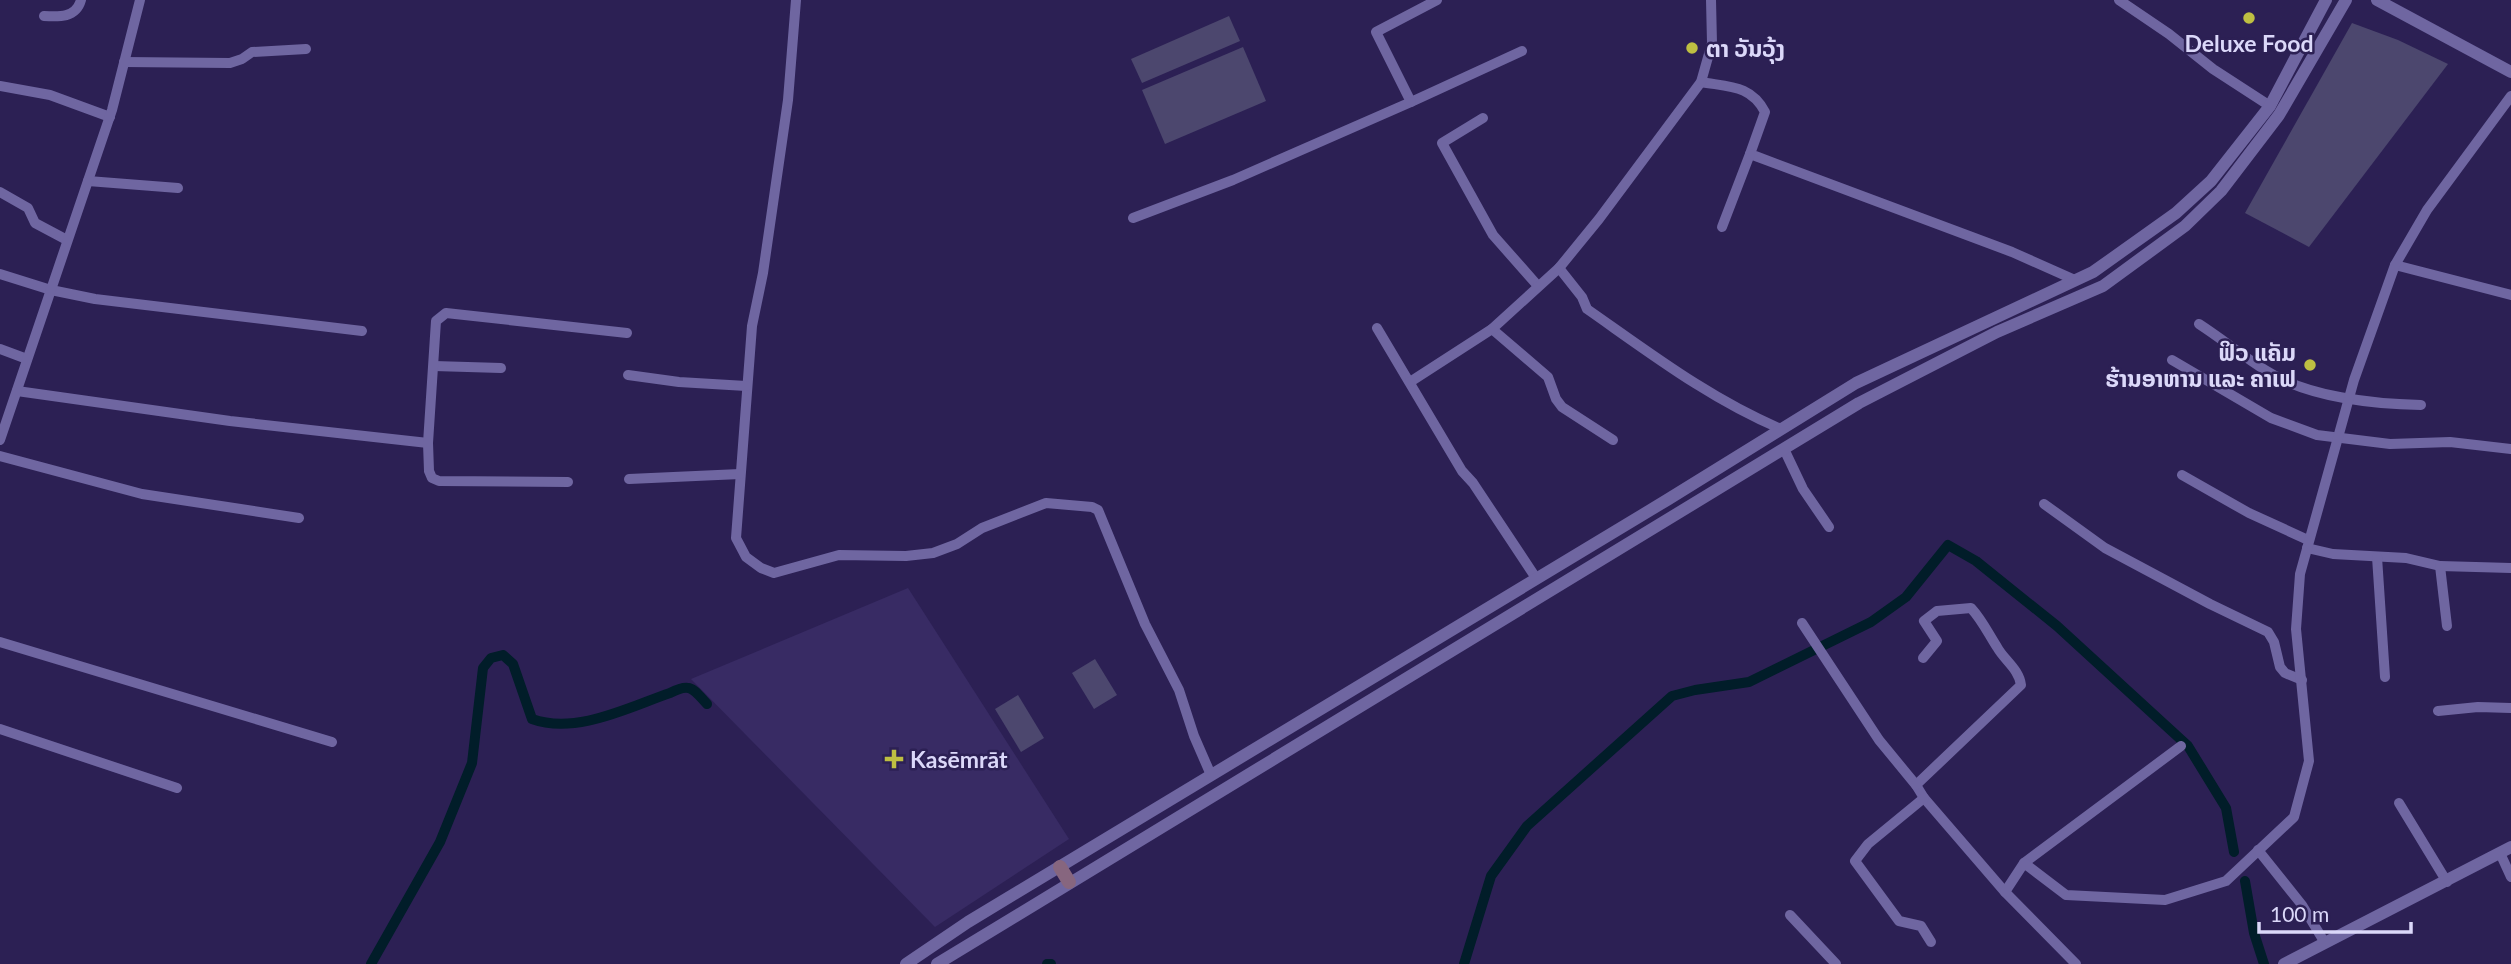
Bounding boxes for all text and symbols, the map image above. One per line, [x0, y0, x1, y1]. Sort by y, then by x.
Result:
marker: Deluxe Food [2241, 10, 2257, 26]
place label: Deluxe Food [2184, 29, 2314, 57]
place label: ຕາ ວັນວຸ້ງ [1706, 34, 1785, 64]
marker: ຕາ ວັນວຸ້ງ [1684, 40, 1700, 56]
place label: ຟິວ ແຄັມ ຮ້ານອາຫານ ແລະ ຄາເຟ [2105, 338, 2296, 392]
marker: ຟິວ ແຄັມ ຮ້ານອາຫານ ແລະ ຄາເຟ [2302, 357, 2318, 373]
place label: Kasēmrāt [910, 745, 1008, 773]
marker: Kasēmrāt [884, 749, 904, 769]
scale bar [2259, 890, 2411, 934]
text: 100 m [2270, 901, 2329, 926]

